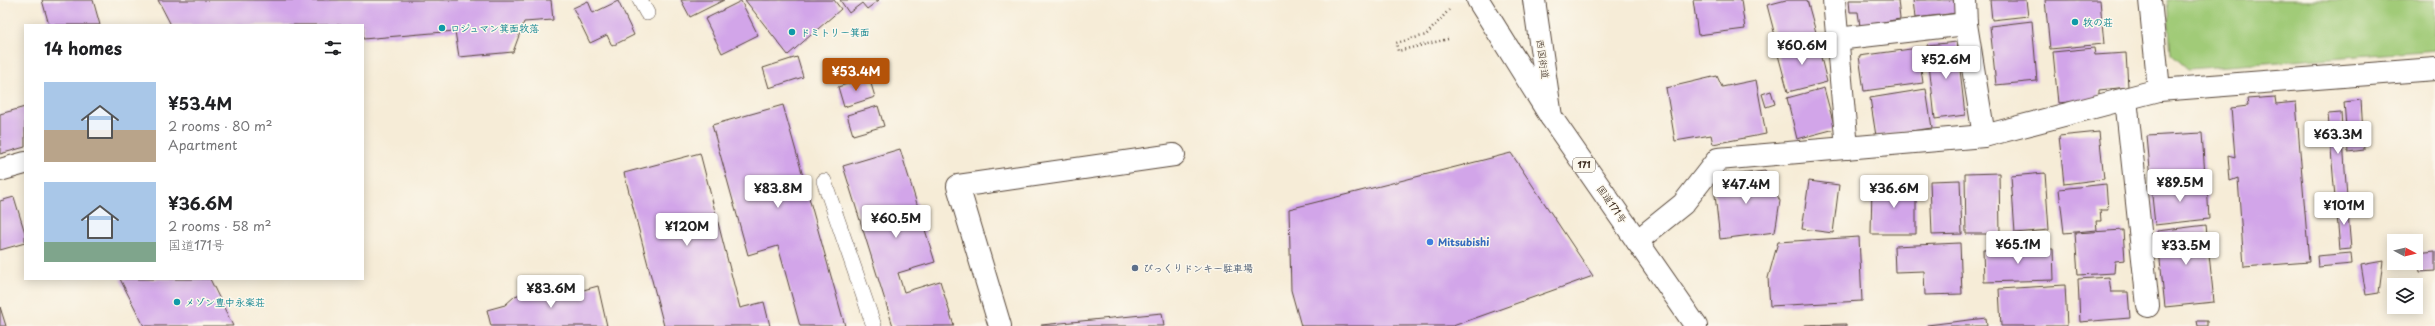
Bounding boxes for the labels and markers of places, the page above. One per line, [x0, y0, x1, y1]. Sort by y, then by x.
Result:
place label: 牧の荘 [2083, 14, 2113, 29]
marker: 牧の荘 [2070, 17, 2080, 27]
place label: ロジュマン箕面牧落 [450, 20, 539, 35]
marker: ロジュマン箕面牧落 [437, 23, 447, 33]
place label: ドミトリー箕面 [800, 24, 870, 39]
marker: ドミトリー箕面 [787, 27, 797, 37]
pin: ¥60.6M [1769, 32, 1835, 66]
pin: ¥52.6M [1913, 46, 1979, 80]
pin: ¥53.4M [823, 58, 889, 92]
pin: ¥63.3M [2305, 121, 2371, 155]
pin: ¥89.5M [2147, 169, 2213, 203]
pin: ¥47.4M [1713, 171, 1779, 205]
pin: ¥83.8M [745, 175, 811, 209]
pin: ¥36.6M [1861, 175, 1927, 209]
pin: ¥101M [2316, 192, 2372, 226]
pin: ¥60.5M [863, 205, 929, 239]
pin: ¥120M [659, 213, 715, 247]
pin: ¥65.1M [1985, 231, 2051, 265]
pin: ¥33.5M [2153, 232, 2219, 266]
place label: Mitsubishi [1438, 234, 1489, 249]
marker: Mitsubishi [1425, 237, 1435, 247]
place label: びっくりドンキー駐車場 [1143, 260, 1253, 275]
marker: びっくりドンキー駐車場 [1130, 263, 1140, 273]
pin: ¥83.6M [518, 275, 584, 309]
place label: メゾン豊中永楽荘 [185, 294, 265, 309]
marker: メゾン豊中永楽荘 [172, 297, 182, 307]

